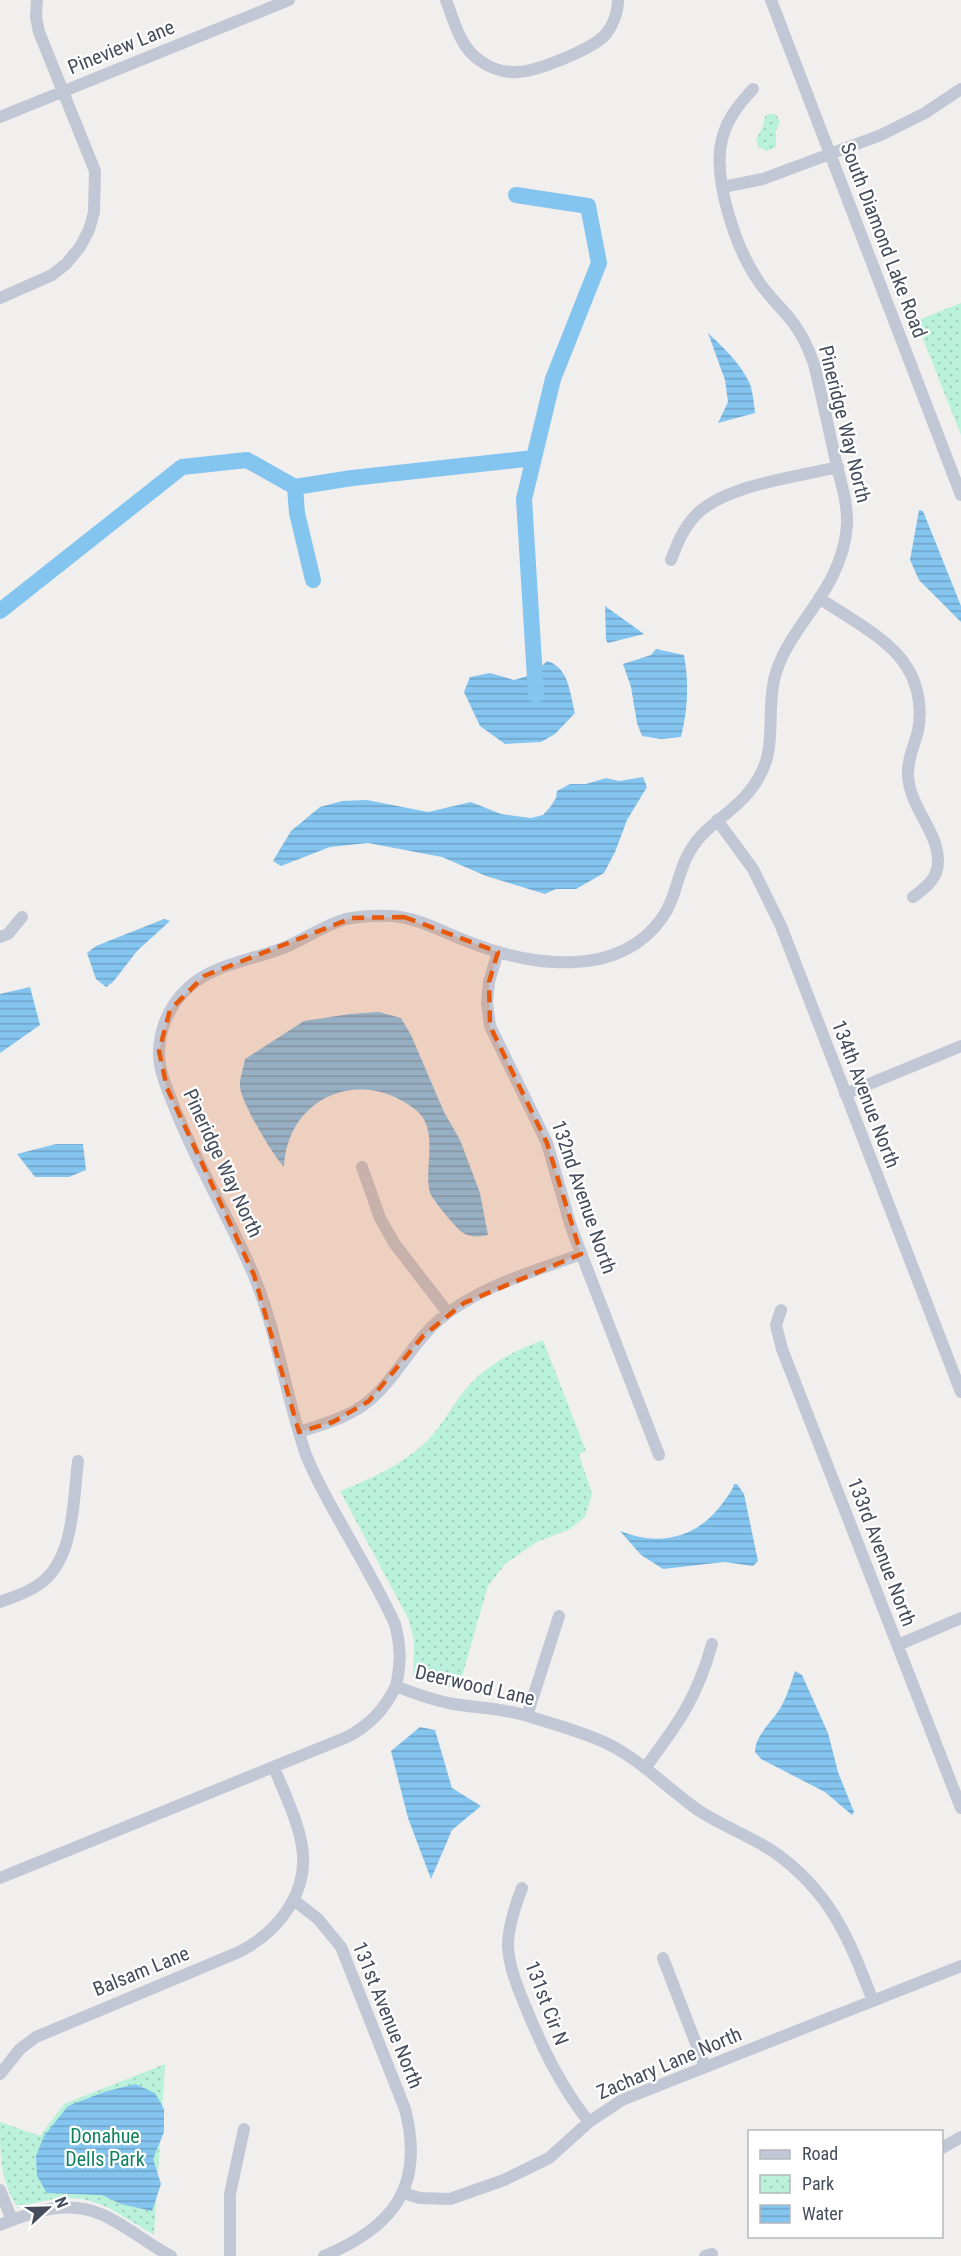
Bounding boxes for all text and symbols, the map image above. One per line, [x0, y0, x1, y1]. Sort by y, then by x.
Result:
street label: Pineview Lane [64, 15, 178, 79]
street label: South Diamond Lake Road [836, 139, 932, 341]
street label: Pineridge Way North [814, 343, 876, 505]
street label: 134th Avenue North [827, 1017, 905, 1171]
street label: Pineridge Way North [178, 1085, 268, 1241]
street label: 132nd Avenue North [547, 1117, 621, 1277]
street label: 133rd Avenue North [843, 1475, 921, 1629]
street label: Deerwood Lane [413, 1660, 537, 1710]
street label: 131st Avenue North [348, 1938, 428, 2092]
street label: Balsam Lane [89, 1941, 193, 2001]
street label: 131st Cir N [520, 1957, 574, 2049]
street label: Zachary Lane North [593, 2022, 745, 2104]
park label: Donahue Dells Park [65, 2124, 145, 2171]
legend [748, 2130, 943, 2238]
text: Road [802, 2143, 838, 2164]
text: Park [802, 2173, 834, 2194]
north arrow [18, 2178, 78, 2238]
text: N [51, 2194, 72, 2211]
text: Water [802, 2203, 844, 2224]

